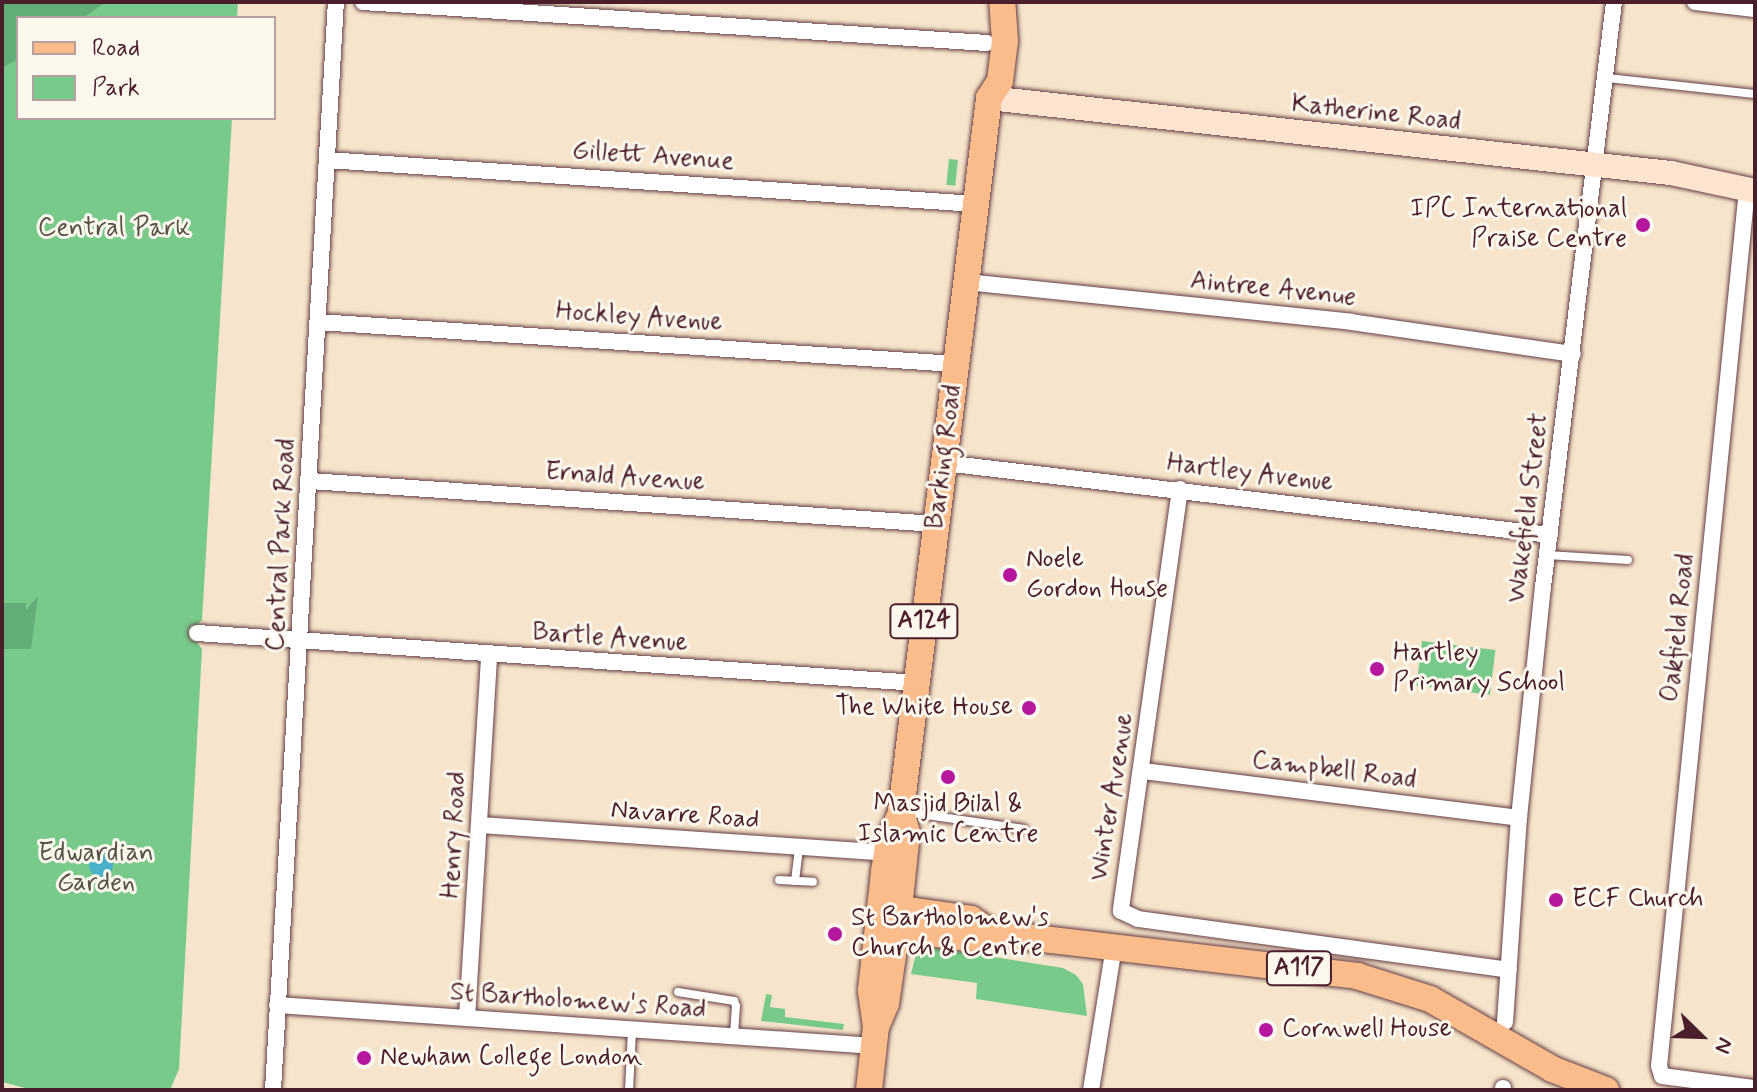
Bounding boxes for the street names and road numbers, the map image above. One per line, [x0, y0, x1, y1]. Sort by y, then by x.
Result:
street label: Katherine Road [1291, 90, 1461, 138]
street label: Gillett Avenue [571, 136, 735, 178]
street label: Aintree Avenue [1187, 266, 1359, 314]
street label: Hockley Avenue [551, 296, 727, 340]
street label: Barking Road [921, 384, 969, 530]
street label: Wakefield Street [1502, 412, 1556, 604]
street label: Central Park Road [261, 442, 303, 648]
street label: Hartley Avenue [1162, 448, 1338, 500]
street label: Ernald Avenue [545, 457, 705, 499]
street label: Oakfield Road [1656, 553, 1702, 703]
road number: A124 [888, 601, 960, 641]
street label: Bartle Avenue [529, 618, 691, 660]
street label: Winter Avenue [1085, 712, 1141, 882]
street label: Campbell Road [1251, 746, 1417, 796]
street label: Henry Road [436, 771, 474, 899]
street label: Navarre Road [610, 795, 760, 837]
road number: A117 [1265, 948, 1333, 988]
street label: St Bartholomew's Road [449, 978, 707, 1026]

